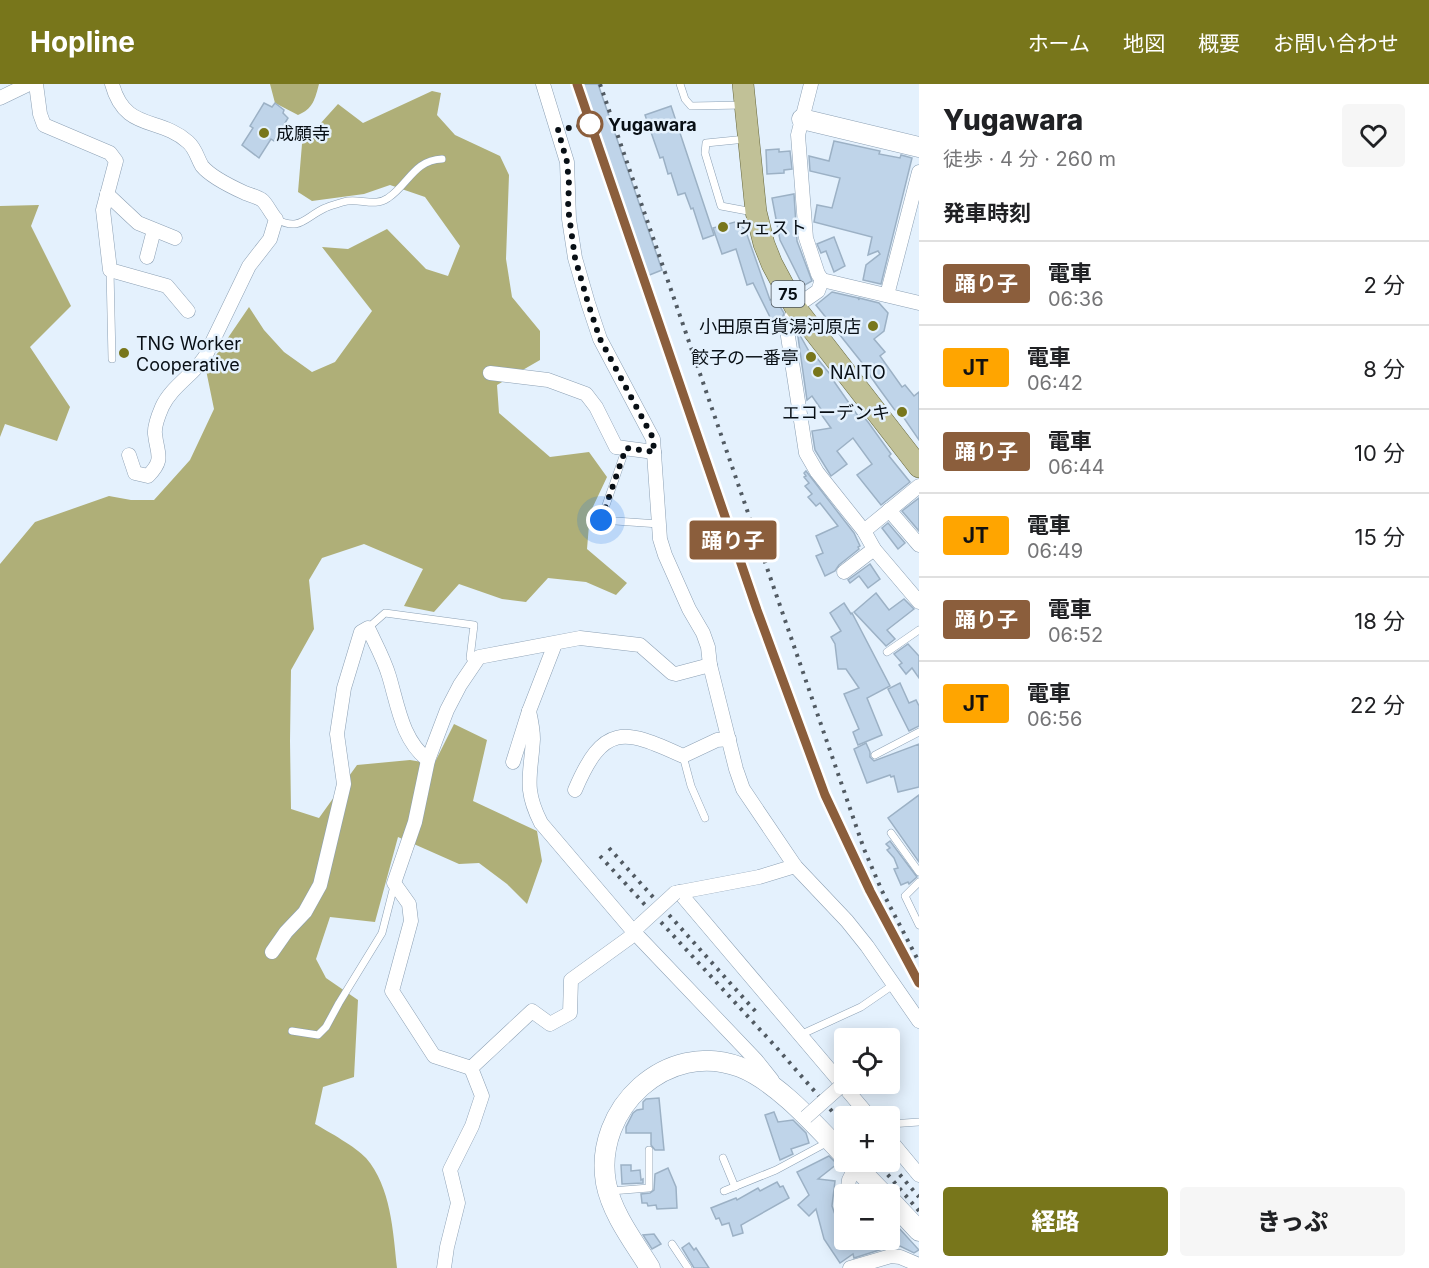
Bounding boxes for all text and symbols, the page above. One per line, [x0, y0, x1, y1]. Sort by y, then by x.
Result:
text: Hopline [30, 25, 135, 59]
text: ホーム [1028, 31, 1090, 56]
text: 地図 [1123, 31, 1165, 56]
text: 概要 [1198, 31, 1240, 56]
text: お問い合わせ [1273, 31, 1399, 56]
text: Yugawara [943, 103, 1083, 137]
button: heart [1342, 104, 1405, 167]
marker: Yugawara [577, 111, 603, 137]
place label: Yugawara [608, 114, 697, 135]
place label: 成願寺 [276, 123, 330, 144]
marker: 成願寺 [257, 126, 271, 140]
text: 徒歩 · 4 分 · 260 m [943, 147, 1116, 171]
text: 発車時刻 [943, 200, 1031, 226]
place label: ウェスト [735, 217, 807, 238]
marker: ウェスト [716, 220, 730, 234]
text: 電車 [1048, 260, 1092, 286]
text: 踊り子 [955, 271, 1018, 296]
text: 2 分 [1363, 272, 1405, 298]
road number: 75 [772, 281, 804, 307]
text: 06:36 [1048, 287, 1104, 311]
place label: 小田原百貨湯河原店 [699, 316, 861, 337]
marker: 小田原百貨湯河原店 [866, 319, 880, 333]
place label: TNG Worker Cooperative [136, 333, 241, 375]
text: 電車 [1027, 344, 1071, 370]
marker: TNG Worker Cooperative [117, 346, 131, 360]
place label: 餃子の一番亭 [691, 347, 799, 368]
marker: 餃子の一番亭 [804, 350, 818, 364]
text: JT [963, 355, 989, 380]
text: 8 分 [1363, 356, 1405, 382]
place label: NAITO [830, 362, 886, 383]
marker: NAITO [811, 365, 825, 379]
text: 06:42 [1027, 371, 1083, 395]
place label: エコーデンキ [782, 402, 890, 423]
marker: エコーデンキ [895, 405, 909, 419]
text: 電車 [1048, 428, 1092, 454]
text: 踊り子 [955, 439, 1018, 464]
text: 10 分 [1354, 440, 1405, 466]
text: 06:44 [1048, 455, 1105, 479]
your location [586, 505, 616, 535]
text: 電車 [1027, 512, 1071, 538]
line badge: 踊り子 [698, 520, 768, 560]
text: JT [963, 523, 989, 548]
text: 15 分 [1354, 524, 1405, 550]
text: 踊り子 [702, 528, 765, 553]
text: 06:49 [1027, 539, 1083, 563]
text: 電車 [1048, 596, 1092, 622]
text: 踊り子 [955, 607, 1018, 632]
text: 18 分 [1354, 608, 1405, 634]
text: 06:52 [1048, 623, 1103, 647]
text: 電車 [1027, 680, 1071, 706]
text: JT [963, 691, 989, 716]
text: 22 分 [1350, 692, 1405, 718]
text: 06:56 [1027, 707, 1082, 731]
map controls [834, 1028, 900, 1250]
button: locate [834, 1028, 900, 1094]
button: + [834, 1106, 900, 1172]
button: − [834, 1184, 900, 1250]
button: 経路 [943, 1187, 1168, 1256]
button: きっぷ [1180, 1187, 1405, 1256]

